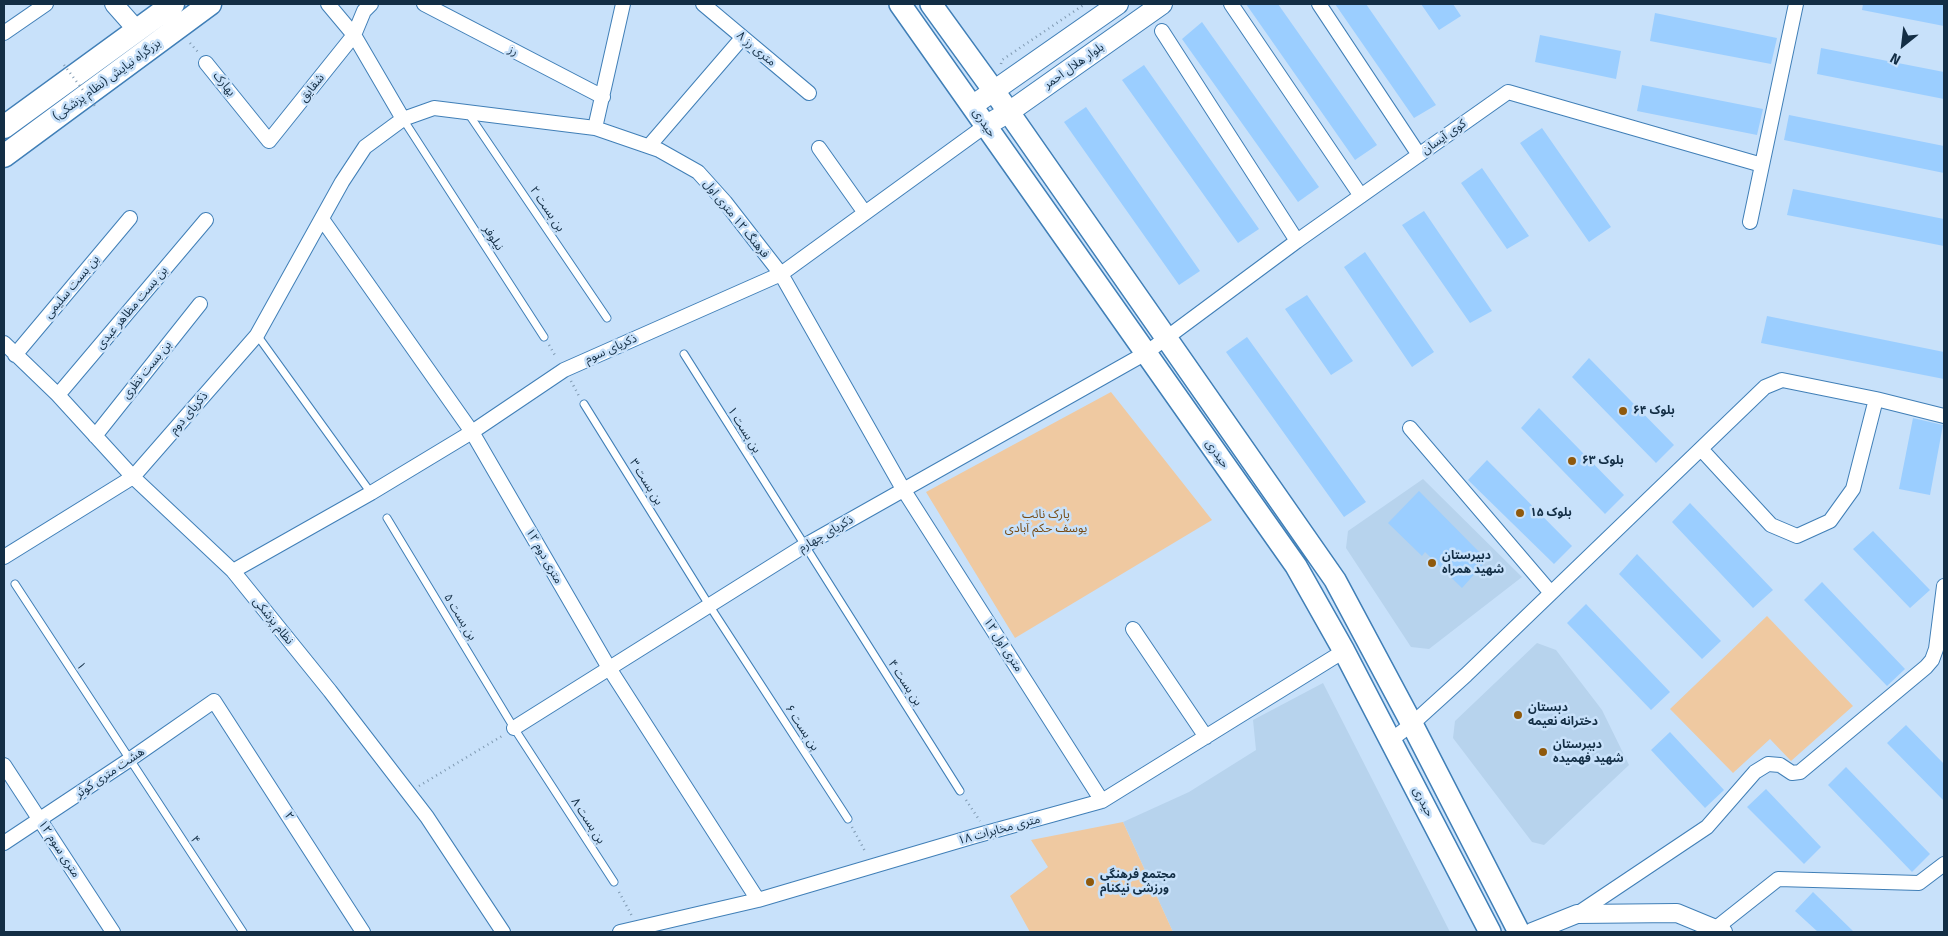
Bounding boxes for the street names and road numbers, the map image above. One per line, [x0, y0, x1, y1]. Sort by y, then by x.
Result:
street label: ۸ متری رز [733, 28, 779, 70]
street label: بزرگراه نیایش (نظام پزشکی) [50, 36, 164, 124]
street label: بلوار هلال احمر [1041, 40, 1107, 92]
street label: رز [506, 43, 520, 59]
street label: بهارک [210, 69, 238, 99]
street label: شقایق [296, 71, 328, 105]
street label: حیدری [969, 106, 999, 140]
street label: کوی آیسان [1419, 116, 1469, 158]
street label: فرهنگ ۱۲ متری اول [700, 177, 772, 261]
street label: بن بست ۲ [527, 184, 567, 234]
street label: نیلوفر [480, 223, 506, 253]
street label: بن بست سلیمی [41, 252, 103, 322]
street label: بن بست مظاهر عبدی [93, 264, 171, 352]
street label: ذکریای سوم [583, 331, 639, 367]
street label: بن بست نظری [119, 338, 175, 402]
street label: ذکریای دوم [167, 389, 211, 437]
street label: بن بست ۱ [724, 404, 764, 456]
street label: حیدری [1202, 437, 1232, 471]
street label: بن بست ۳ [626, 456, 666, 508]
street label: ذکریای چهارم [796, 513, 856, 555]
street label: ۱۲ متری دوم [522, 526, 566, 586]
street label: بن بست ۵ [441, 591, 479, 643]
street label: نظام پزشکی [250, 594, 296, 648]
street label: ۱۲ متری اول [980, 615, 1026, 675]
street label: بن بست ۴ [885, 657, 925, 709]
street label: ۱ [73, 659, 89, 673]
street label: بن بست ۶ [782, 702, 822, 754]
street label: هشت متری کوثر [73, 745, 147, 801]
street label: حیدری [1409, 785, 1437, 819]
street label: بن بست ۸ [568, 795, 608, 847]
street label: ۲ [281, 809, 297, 823]
street label: ۱۸ متری مخابرات [956, 812, 1042, 848]
street label: ۱۲ متری سوم [35, 818, 83, 880]
street label: ۴ [187, 833, 203, 847]

